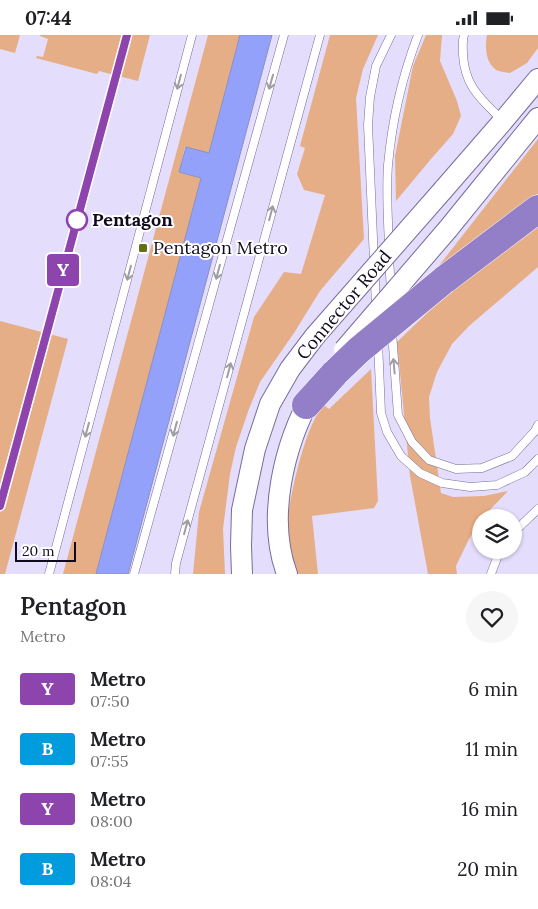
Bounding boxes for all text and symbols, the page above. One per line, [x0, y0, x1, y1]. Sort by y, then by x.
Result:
text: 07:44 [25, 6, 72, 30]
one-way arrow [174, 74, 184, 90]
one-way arrow [265, 74, 275, 90]
one-way arrow [267, 205, 277, 221]
place label: Pentagon [92, 208, 173, 231]
marker: Pentagon [66, 209, 88, 231]
place label: Pentagon Metro [153, 236, 288, 259]
marker: Pentagon Metro [137, 242, 149, 254]
street label: Connector Road [291, 245, 396, 364]
line badge: Y [47, 254, 79, 286]
text: Y [57, 258, 69, 281]
one-way arrow [123, 264, 133, 280]
one-way arrow [213, 264, 222, 280]
one-way arrow [389, 359, 399, 375]
one-way arrow [224, 362, 234, 378]
one-way arrow [169, 420, 179, 436]
one-way arrow [82, 422, 91, 438]
map controls [472, 509, 522, 559]
button: layers [472, 509, 522, 559]
one-way arrow [182, 519, 191, 535]
scale bar [15, 539, 76, 562]
text: 20 m [22, 542, 54, 560]
text: Pentagon [20, 591, 127, 622]
button: heart [466, 591, 518, 643]
text: Metro [20, 626, 66, 646]
text: Metro [90, 667, 146, 691]
text: Y [41, 677, 54, 700]
text: 6 min [468, 677, 518, 701]
text: 07:50 [90, 691, 130, 711]
text: Metro [90, 727, 146, 751]
text: B [42, 737, 53, 760]
text: 11 min [465, 737, 518, 761]
text: 07:55 [90, 751, 128, 771]
text: Metro [90, 787, 146, 811]
text: Y [41, 797, 54, 820]
text: 16 min [461, 797, 518, 821]
text: 08:00 [90, 811, 133, 831]
text: Metro [90, 847, 146, 871]
text: B [42, 857, 53, 880]
text: 20 min [457, 857, 518, 881]
text: 08:04 [90, 871, 132, 891]

